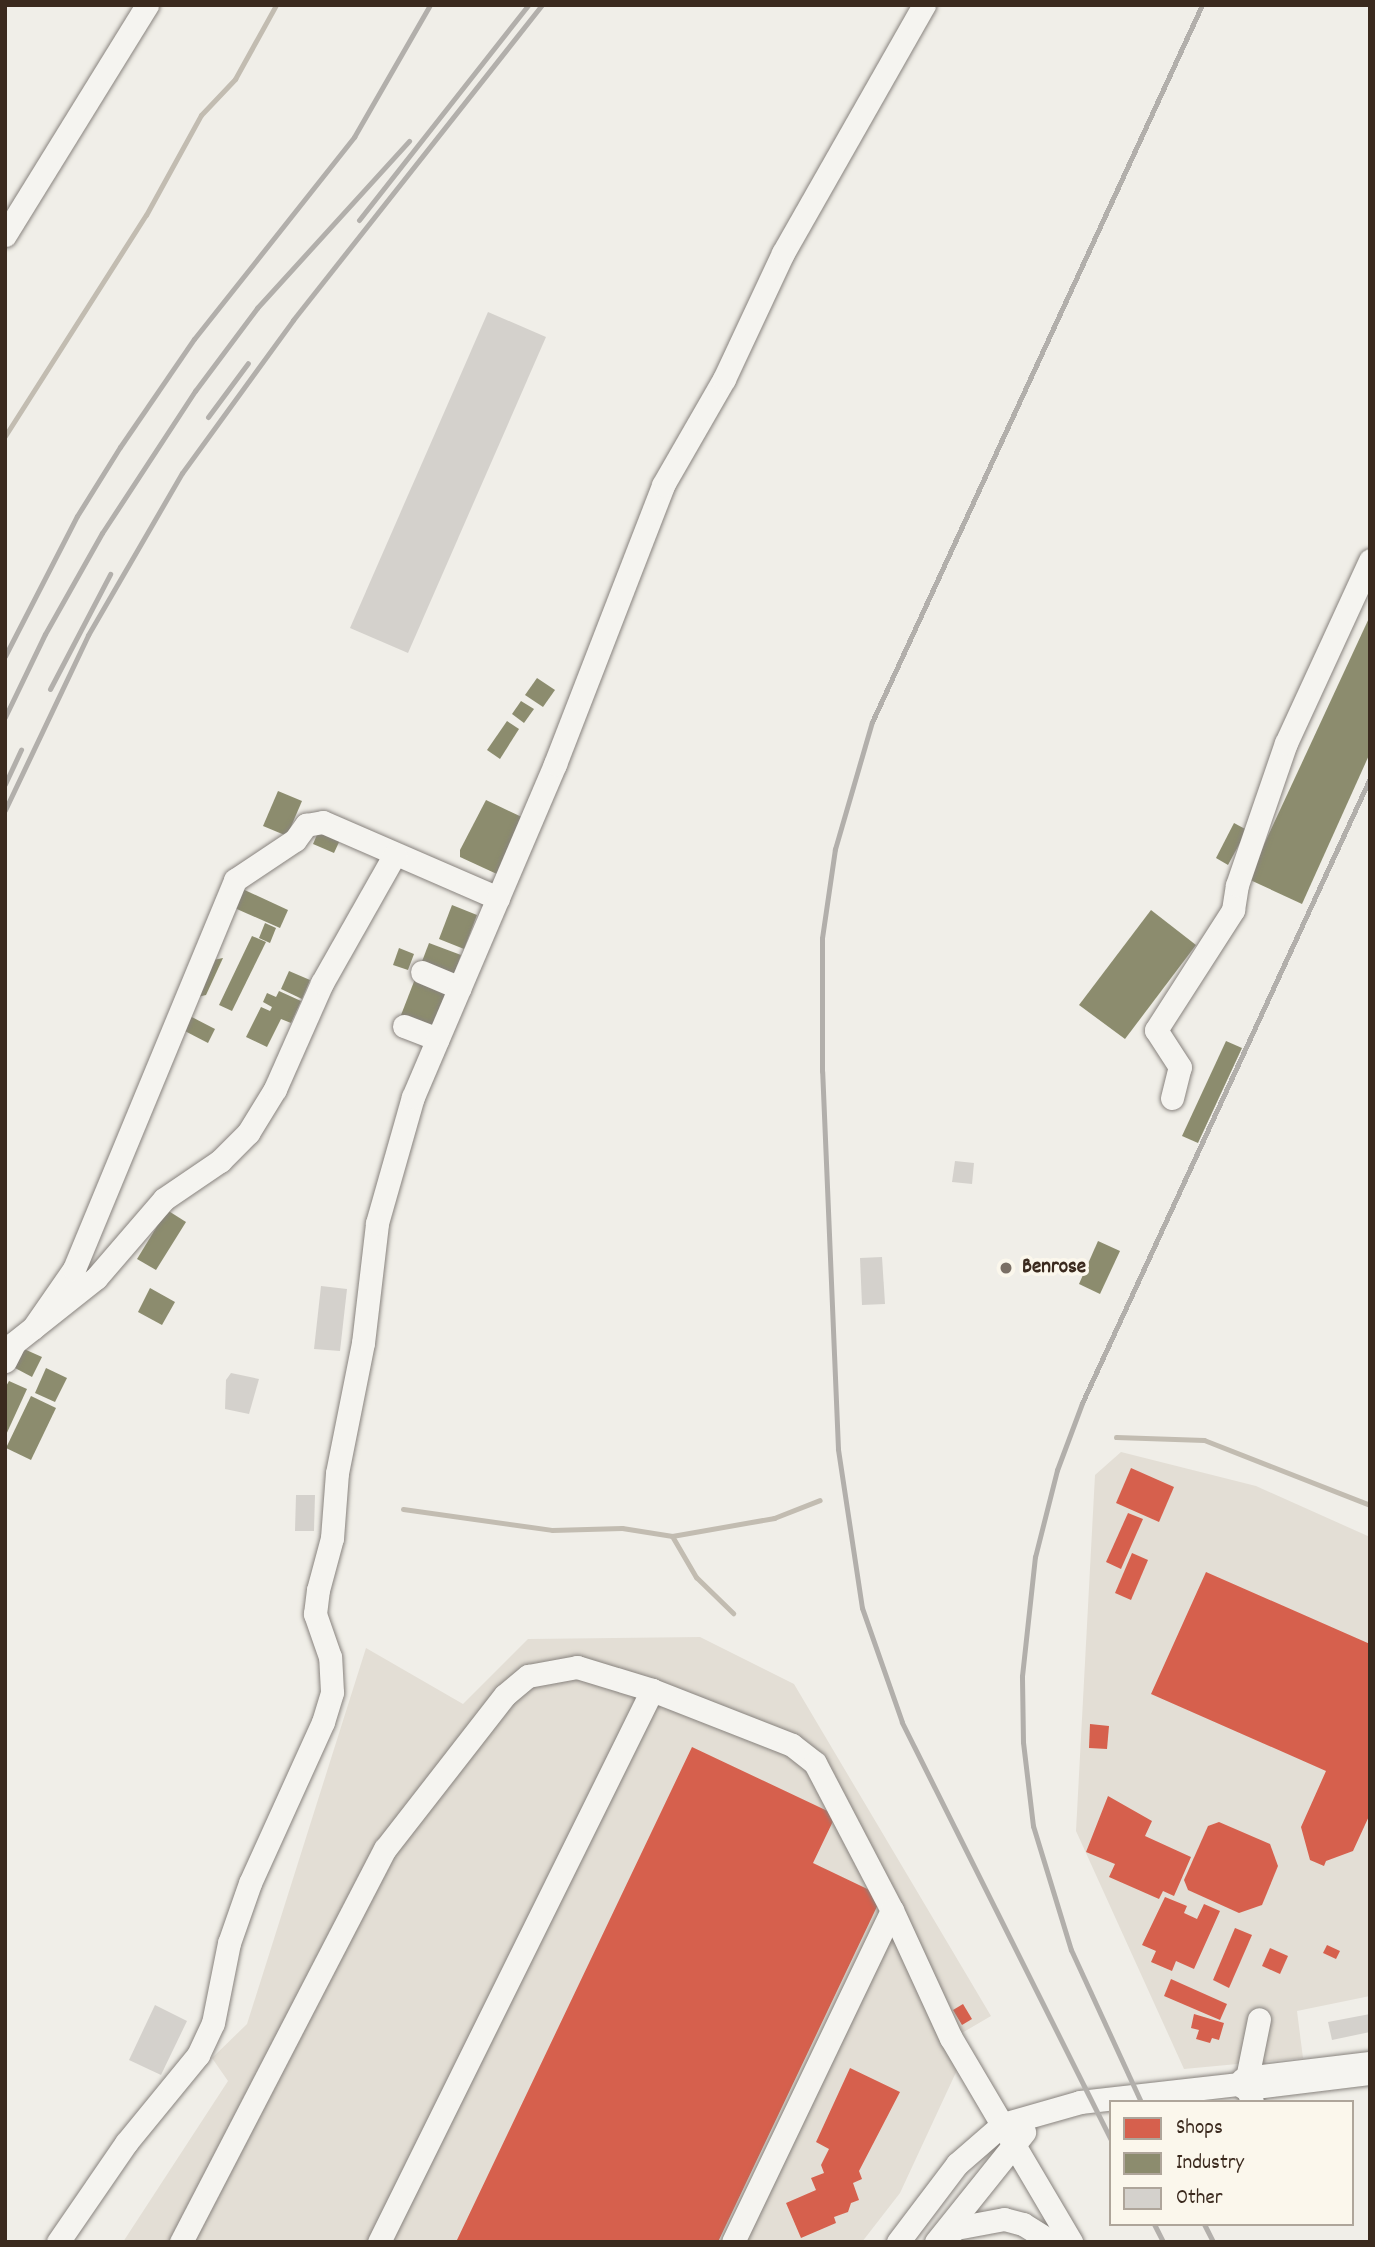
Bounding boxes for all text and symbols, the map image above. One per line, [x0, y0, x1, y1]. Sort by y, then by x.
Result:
place label: Benrose [1022, 1255, 1086, 1281]
marker: Benrose [996, 1258, 1016, 1278]
legend [1109, 2100, 1354, 2226]
text: Shops [1176, 2114, 1223, 2144]
text: Industry [1176, 2149, 1244, 2179]
text: Other [1176, 2184, 1222, 2214]

